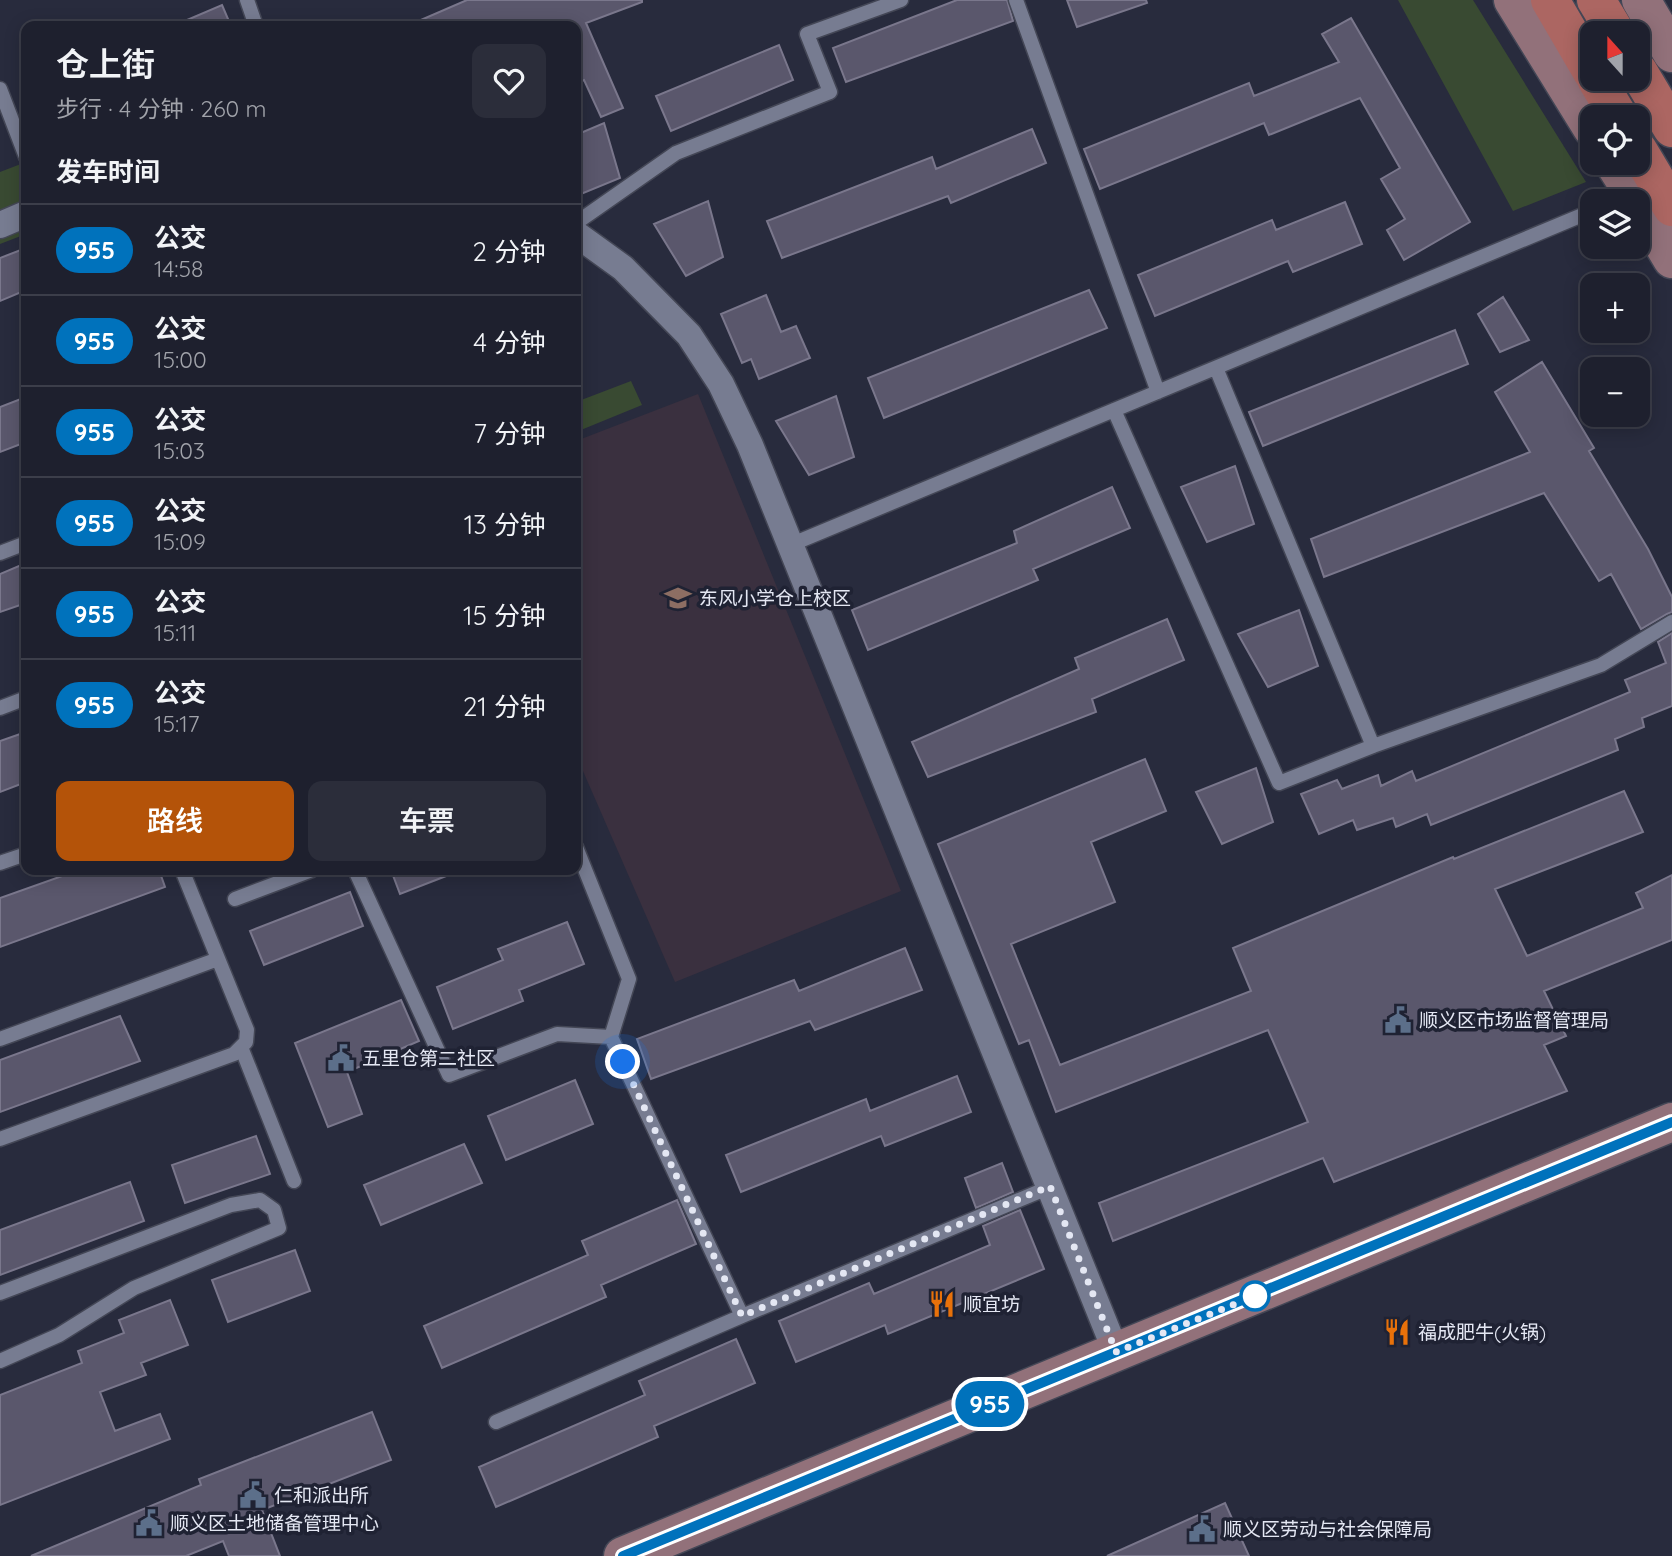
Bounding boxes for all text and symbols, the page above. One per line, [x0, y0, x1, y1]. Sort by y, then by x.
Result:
north arrow [1580, 21, 1650, 91]
map controls [1580, 21, 1650, 427]
text: 仓上街 [56, 43, 155, 84]
button: heart [472, 44, 546, 118]
text: 步行 · 4 分钟 · 260 m [56, 94, 267, 123]
button: locate [1580, 105, 1650, 175]
text: 发车时间 [56, 155, 160, 188]
button: layers [1580, 189, 1650, 259]
text: 公交 [154, 221, 206, 254]
text: 955 [74, 235, 115, 265]
text: 2 分钟 [472, 235, 546, 268]
text: 14:58 [154, 254, 204, 283]
button: + [1580, 273, 1650, 343]
text: 公交 [154, 312, 206, 345]
text: 955 [74, 326, 115, 356]
text: 4 分钟 [473, 326, 546, 359]
text: 15:00 [154, 345, 207, 374]
button: − [1580, 357, 1650, 427]
text: 公交 [154, 403, 206, 436]
text: 955 [74, 417, 115, 447]
text: 7 分钟 [474, 417, 546, 450]
text: 15:03 [154, 436, 205, 465]
text: 公交 [154, 494, 206, 527]
text: 955 [74, 508, 115, 538]
text: 13 分钟 [464, 508, 546, 541]
text: 15:09 [154, 527, 206, 556]
school or university icon: 东风小学仓上校区 [663, 583, 693, 613]
text: 公交 [154, 585, 206, 618]
place label: 东风小学仓上校区 [699, 586, 851, 610]
text: 955 [74, 599, 115, 629]
text: 15 分钟 [463, 599, 546, 632]
text: 15:11 [154, 618, 196, 647]
text: 公交 [154, 676, 206, 709]
text: 955 [74, 690, 115, 720]
text: 21 分钟 [463, 690, 546, 723]
text: 15:17 [154, 709, 200, 738]
button: 路线 [56, 781, 294, 861]
button: 车票 [308, 781, 546, 861]
public building icon: 顺义区市场监督管理局 [1383, 1005, 1413, 1035]
place label: 顺义区市场监督管理局 [1419, 1008, 1609, 1032]
public building icon: 五里仓第二社区 [326, 1043, 356, 1073]
your location [605, 1044, 640, 1079]
place label: 五里仓第二社区 [362, 1046, 495, 1070]
unlabelled marker [1240, 1281, 1270, 1311]
restaurant icon: 顺宜坊 [927, 1289, 957, 1319]
place label: 顺宜坊 [963, 1292, 1020, 1316]
restaurant icon: 福成肥牛(火锅) [1382, 1317, 1412, 1347]
place label: 福成肥牛(火锅) [1418, 1320, 1546, 1344]
line badge: 955 [950, 1381, 1030, 1427]
text: 955 [969, 1389, 1011, 1419]
public building icon: 仁和派出所 [238, 1480, 268, 1510]
place label: 仁和派出所 [274, 1483, 369, 1507]
public building icon: 顺义区土地储备管理中心 [134, 1508, 164, 1538]
place label: 顺义区土地储备管理中心 [170, 1511, 379, 1535]
public building icon: 顺义区劳动与社会保障局 [1187, 1514, 1217, 1544]
place label: 顺义区劳动与社会保障局 [1223, 1517, 1432, 1541]

